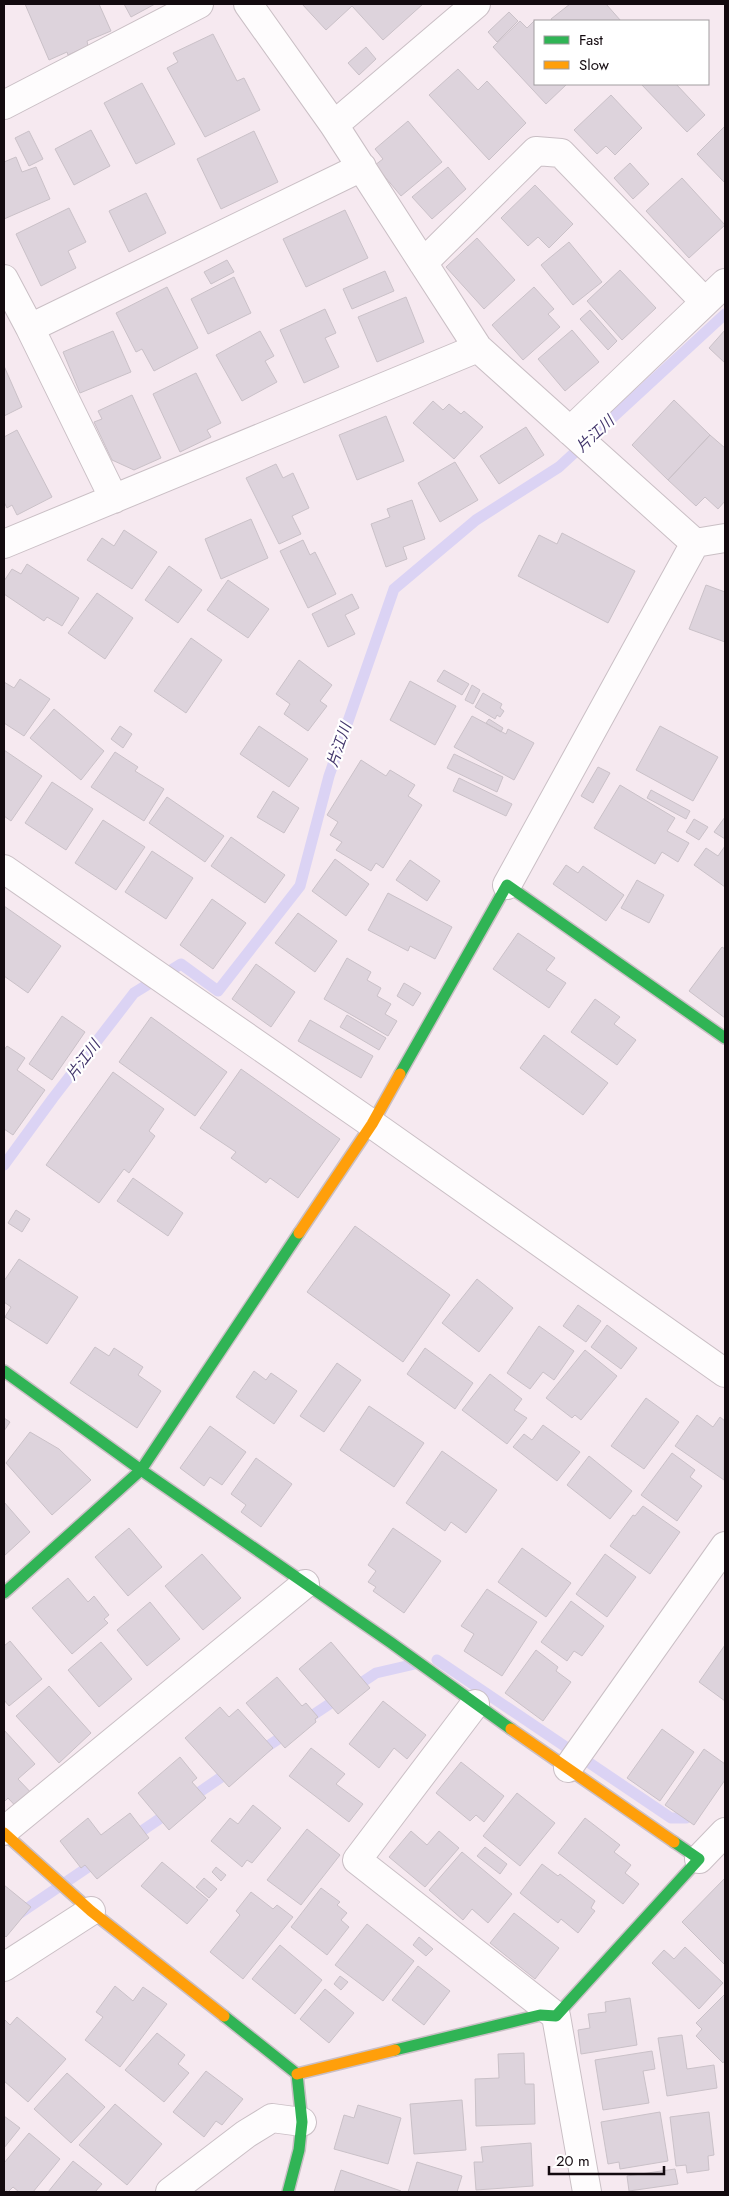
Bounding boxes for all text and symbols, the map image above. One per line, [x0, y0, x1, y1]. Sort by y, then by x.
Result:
legend [534, 20, 709, 85]
text: Fast [579, 29, 603, 51]
text: Slow [579, 54, 610, 76]
water label: 片江川 [571, 409, 620, 457]
water label: 片江川 [321, 718, 357, 770]
water label: 片江川 [61, 1034, 107, 1085]
scale bar [549, 2144, 664, 2176]
text: 20 m [556, 2150, 590, 2172]

